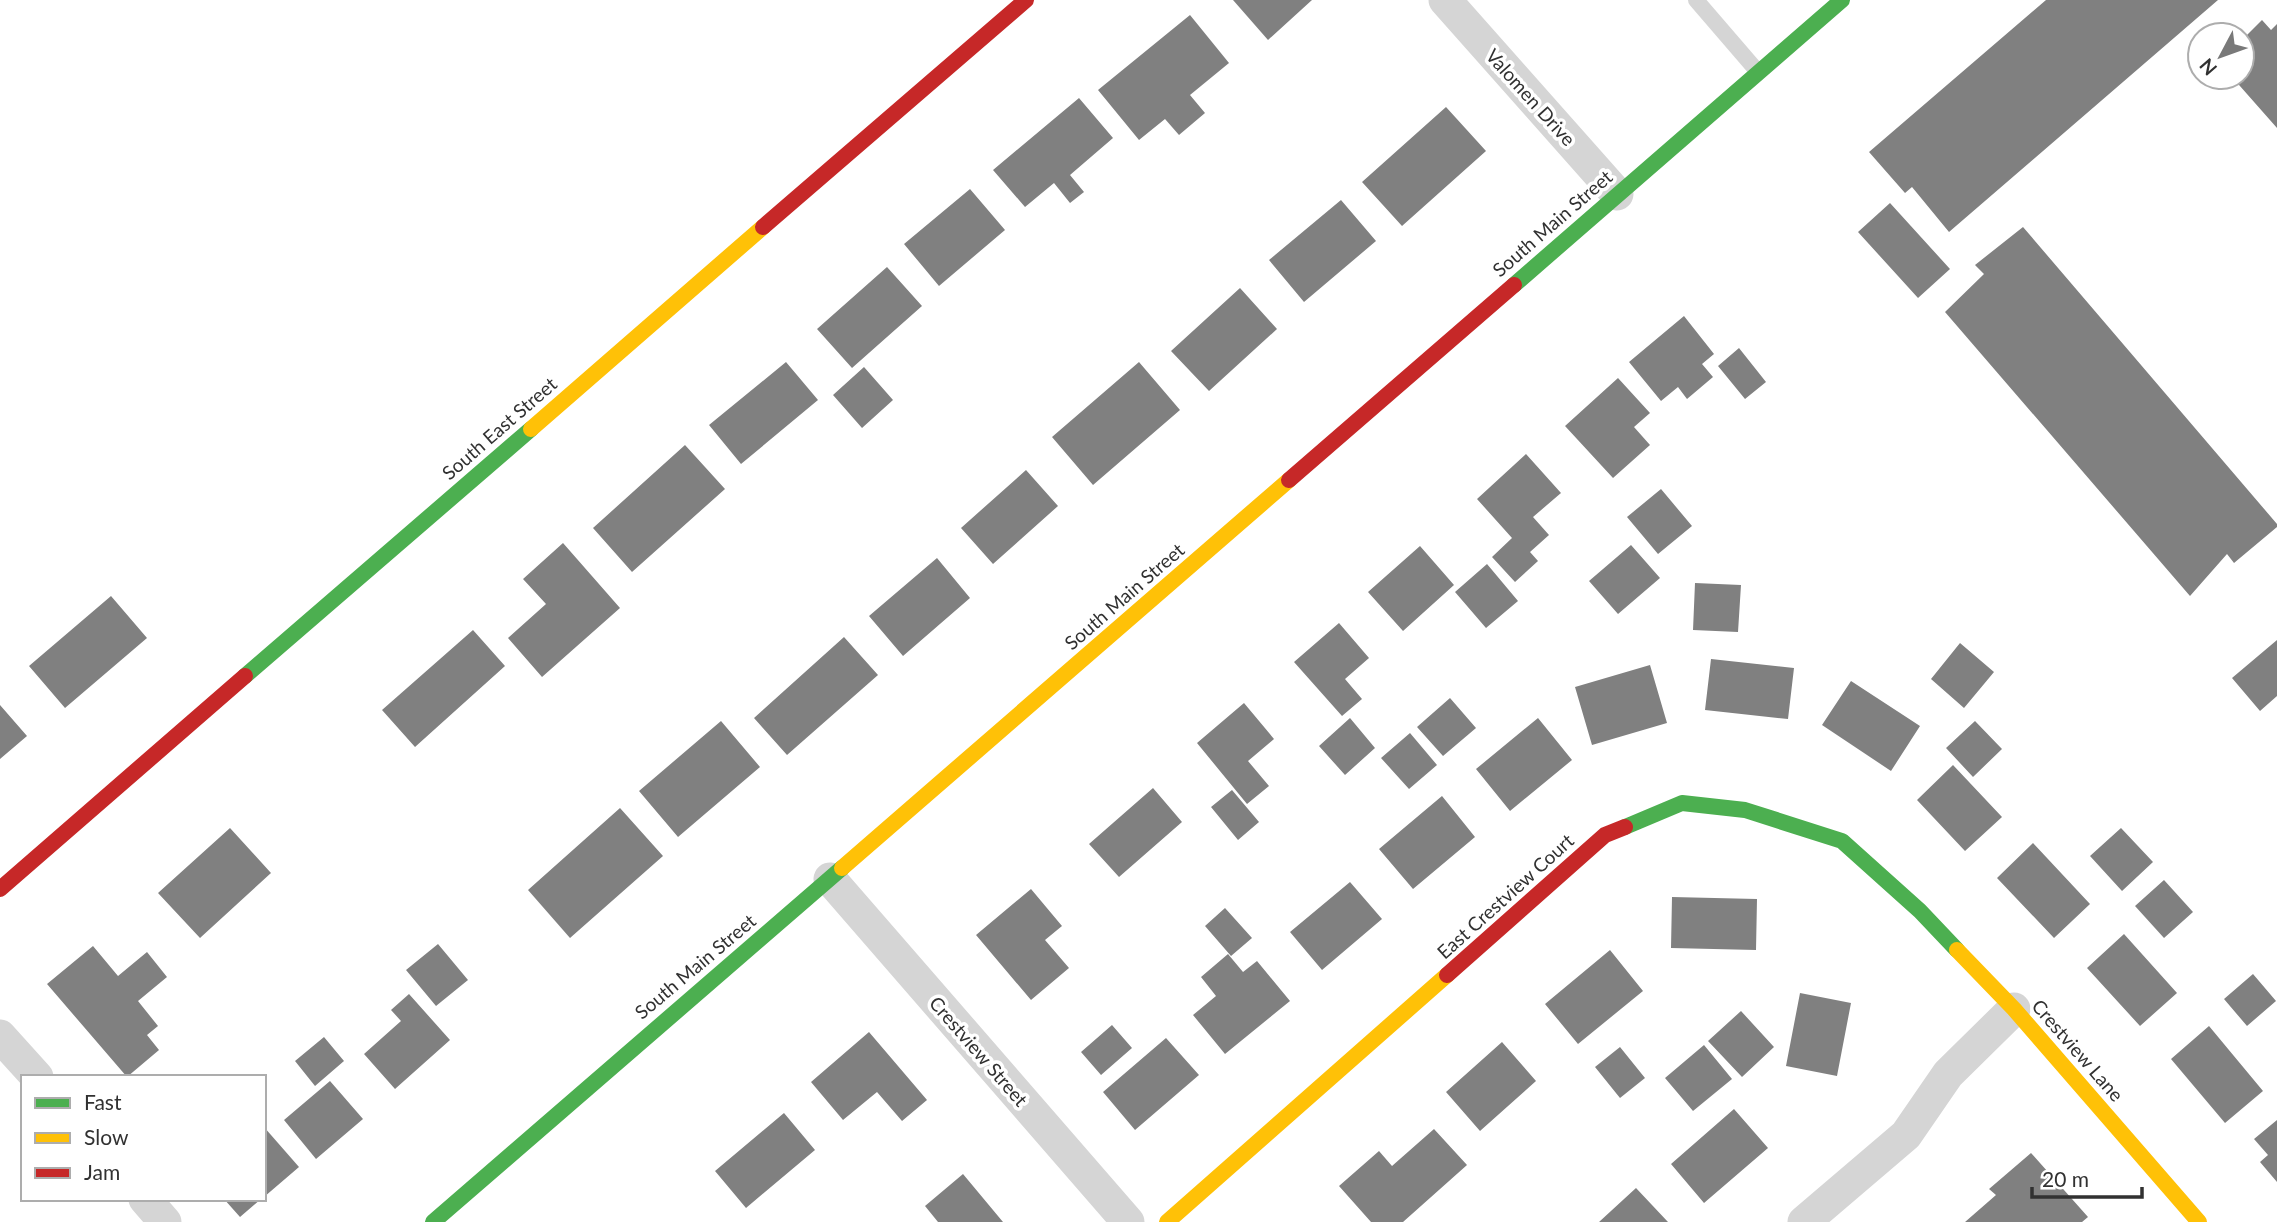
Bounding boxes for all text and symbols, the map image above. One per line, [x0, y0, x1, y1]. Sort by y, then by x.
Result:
north arrow [2186, 21, 2256, 91]
street label: Valomen Drive [1481, 44, 1581, 150]
text: N [2194, 54, 2221, 81]
street label: South Main Street [1488, 165, 1617, 281]
street label: South East Street [437, 372, 561, 484]
street label: South Main Street [1060, 538, 1189, 654]
street label: East Crestview Court [1432, 829, 1578, 963]
street label: South Main Street [630, 909, 760, 1023]
street label: Crestview Street [925, 991, 1033, 1111]
street label: Crestview Lane [2027, 994, 2129, 1106]
legend [21, 1075, 266, 1201]
text: Fast [84, 1089, 122, 1114]
text: Slow [84, 1124, 129, 1149]
scale bar [2032, 1156, 2142, 1200]
text: Jam [84, 1159, 120, 1184]
text: 20 m [2042, 1166, 2089, 1191]

